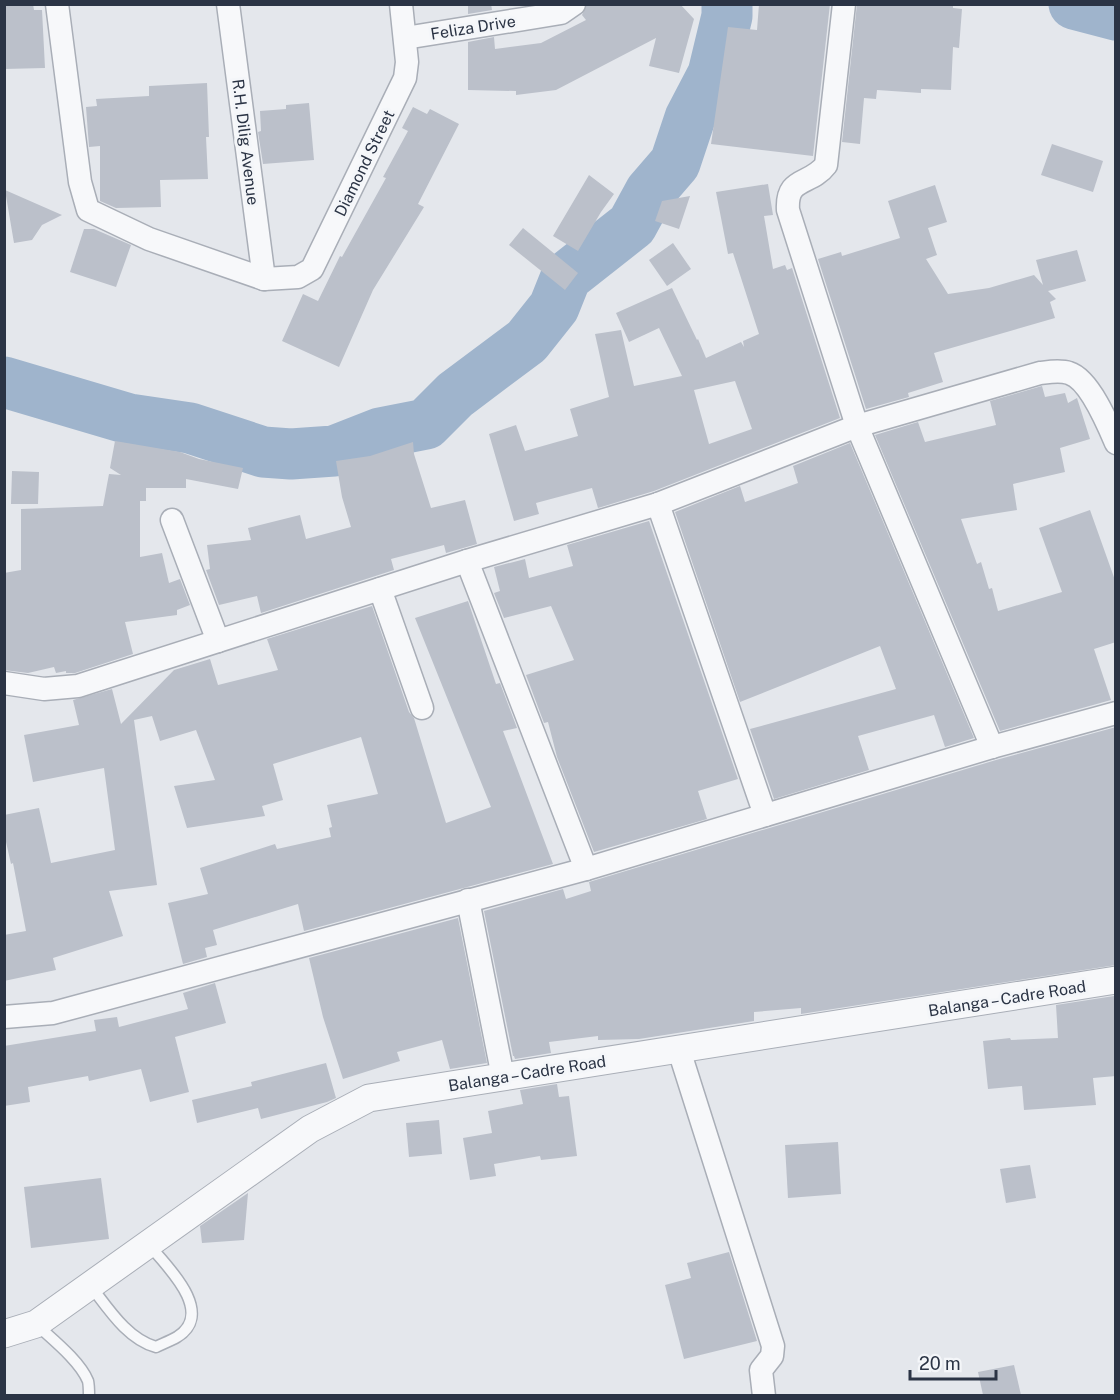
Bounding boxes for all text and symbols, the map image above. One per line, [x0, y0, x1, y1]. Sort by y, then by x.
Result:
street label: Feliza Drive [429, 11, 517, 44]
street label: R.H. Dilig Avenue [228, 78, 263, 206]
street label: Diamond Street [330, 107, 398, 220]
street label: Balanga – Cadre Road [927, 977, 1087, 1020]
street label: Balanga – Cadre Road [447, 1052, 607, 1095]
scale bar [910, 1343, 996, 1381]
text: 20 m [919, 1353, 961, 1374]

